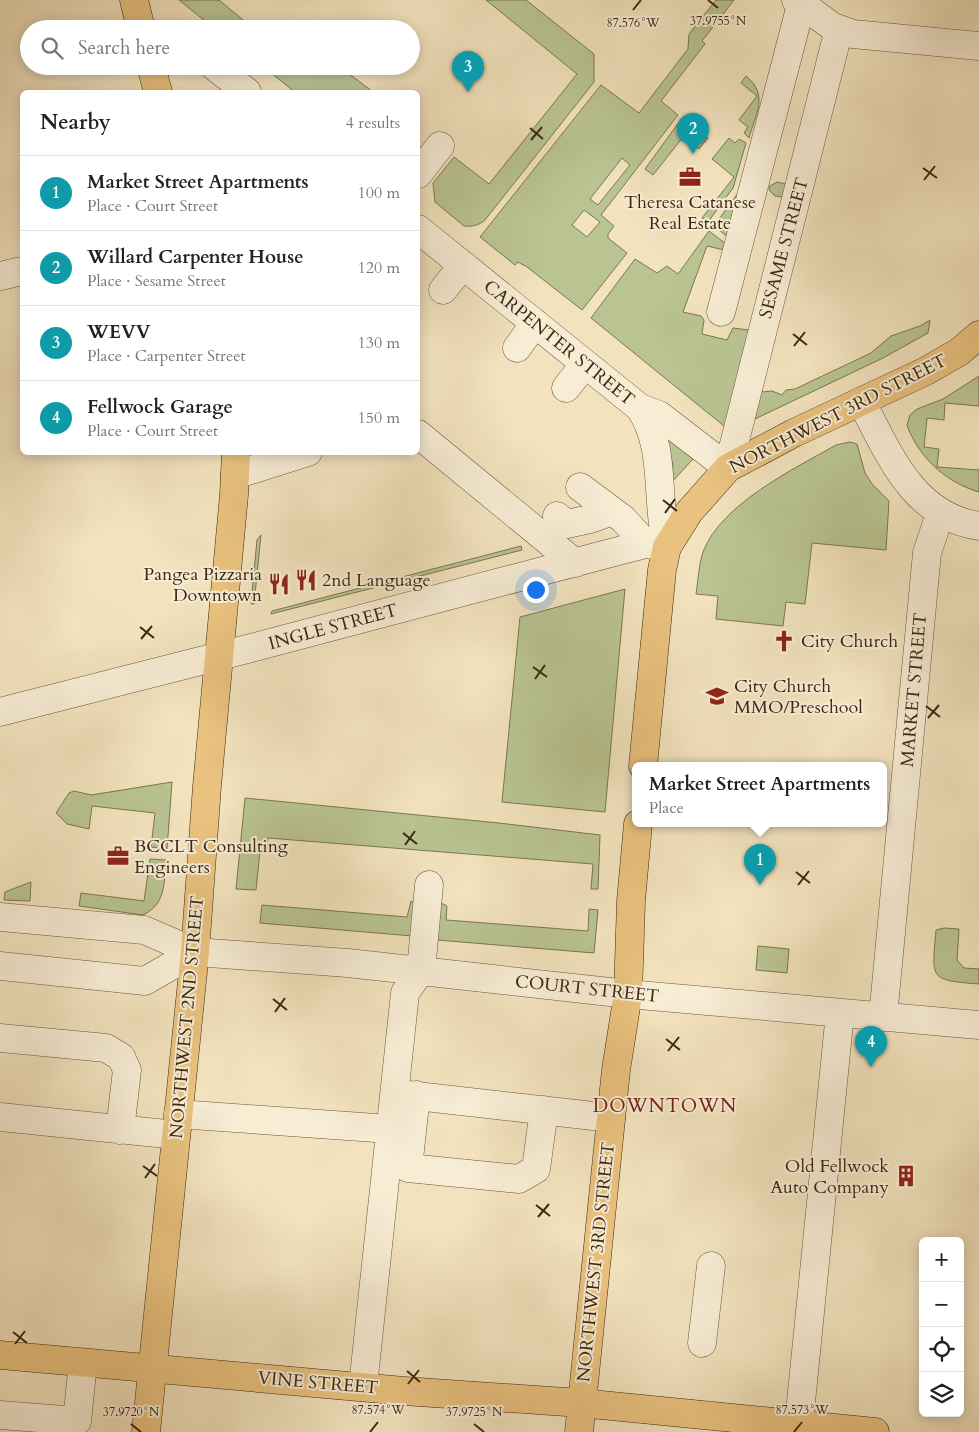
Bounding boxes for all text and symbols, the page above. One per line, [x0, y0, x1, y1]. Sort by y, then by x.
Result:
text: 37.9755°N [690, 13, 747, 29]
text: 87.576°W [606, 15, 660, 31]
search box [20, 20, 420, 75]
icon: search [38, 34, 66, 62]
text: Search here [78, 35, 170, 61]
pin: 3 [452, 51, 484, 92]
text: Nearby [40, 108, 111, 137]
text: 4 results [346, 112, 400, 134]
pin: 2 [677, 113, 709, 154]
office icon: Theresa Catanese Real Estate [677, 164, 703, 190]
text: Market Street Apartments [87, 169, 309, 195]
street label: SESAME STREET [753, 175, 815, 321]
text: 1 [52, 182, 60, 204]
text: 100 m [358, 182, 400, 204]
place label: Theresa Catanese Real Estate [624, 190, 756, 236]
text: Place · Court Street [87, 195, 218, 217]
text: Willard Carpenter House [87, 244, 304, 270]
text: 2 [52, 257, 60, 279]
text: 120 m [358, 257, 400, 279]
text: Place · Sesame Street [87, 270, 226, 292]
street label: CARPENTER STREET [478, 274, 640, 412]
text: WEVV [87, 319, 151, 345]
text: 3 [52, 332, 60, 354]
text: 130 m [358, 332, 400, 354]
text: Place · Carpenter Street [87, 345, 245, 367]
street label: NORTHWEST 3RD STREET [725, 348, 951, 480]
text: Fellwock Garage [87, 394, 233, 420]
text: 4 [52, 407, 60, 429]
text: 150 m [358, 407, 400, 429]
text: Place · Court Street [87, 420, 218, 442]
place label: Pangea Pizzaria Downtown [143, 562, 263, 608]
restaurant icon: 2nd Language [293, 567, 319, 593]
place label: 2nd Language [322, 568, 431, 593]
restaurant icon: Pangea Pizzaria Downtown [266, 571, 292, 597]
your location [523, 577, 549, 603]
street label: INGLE STREET [266, 598, 400, 656]
street label: MARKET STREET [895, 612, 933, 768]
church icon: City Church [771, 628, 797, 654]
place label: City Church [801, 629, 898, 654]
place label: City Church MMO/Preschool [734, 674, 863, 720]
school or university icon: City Church MMO/Preschool [704, 683, 730, 709]
popup [632, 762, 887, 827]
text: Market Street Apartments [649, 771, 870, 797]
text: Place [649, 797, 684, 819]
place label: BCCLT Consulting Engineers [134, 834, 289, 880]
office icon: BCCLT Consulting Engineers [105, 843, 131, 869]
pin: 1 [744, 844, 776, 885]
street label: NORTHWEST 2ND STREET [164, 894, 210, 1140]
street label: COURT STREET [514, 969, 660, 1009]
pin: 4 [855, 1026, 887, 1067]
district label: DOWNTOWN [593, 1093, 737, 1119]
street label: NORTHWEST 3RD STREET [571, 1141, 621, 1383]
place label: Old Fellwock Auto Company [770, 1154, 889, 1200]
building icon: Old Fellwock Auto Company [893, 1163, 919, 1189]
map controls [919, 1237, 964, 1417]
button: + [919, 1237, 964, 1282]
button: − [919, 1282, 964, 1327]
button: locate [919, 1327, 964, 1372]
street label: VINE STREET [257, 1365, 379, 1401]
button: layers [919, 1372, 964, 1417]
text: 87.574°W [351, 1402, 405, 1418]
text: 87.573°W [775, 1402, 829, 1418]
text: 37.9720°N [103, 1404, 160, 1420]
text: 37.9725°N [446, 1404, 503, 1420]

